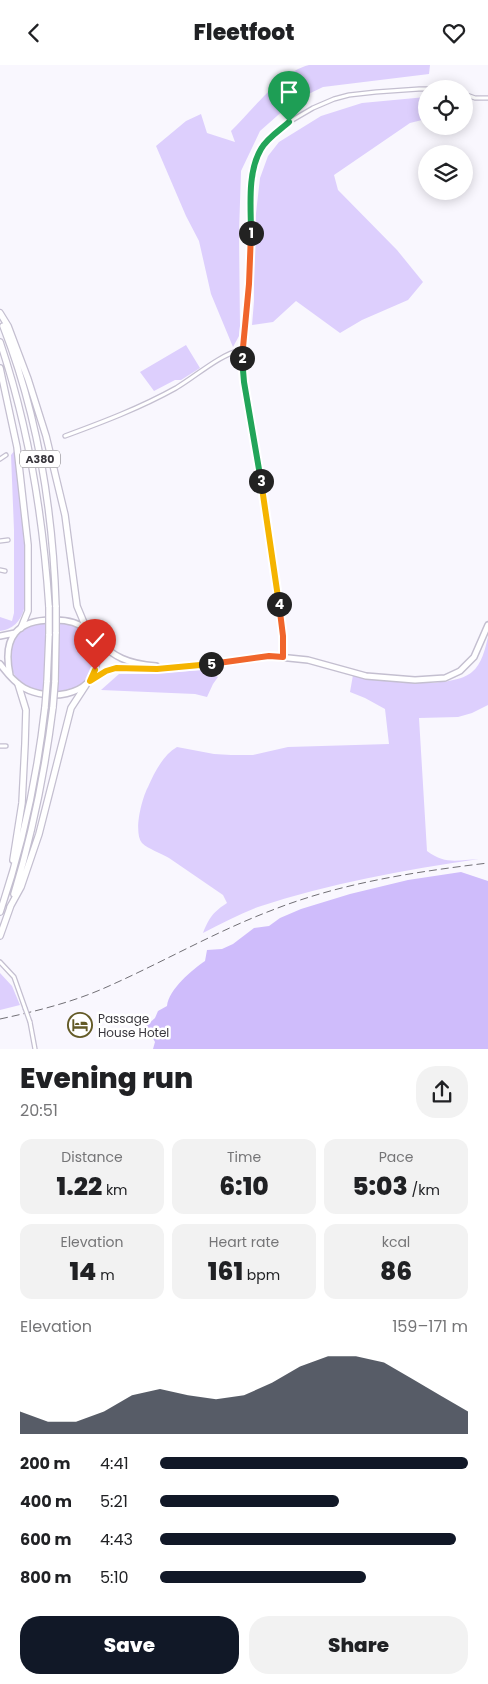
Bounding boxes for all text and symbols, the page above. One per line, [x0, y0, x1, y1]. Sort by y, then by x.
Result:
text: Fleetfoot [194, 17, 294, 48]
icon: back [20, 19, 48, 47]
icon: heart [440, 19, 468, 47]
pin [268, 71, 310, 122]
icon: arrive [275, 78, 303, 106]
map controls [418, 80, 473, 200]
button: locate [418, 80, 473, 135]
button: layers [418, 145, 473, 200]
pin: 1 [238, 221, 264, 245]
text: 1 [249, 223, 254, 243]
pin: 2 [230, 345, 254, 371]
text: 2 [239, 348, 247, 368]
road number: A380 [20, 451, 60, 467]
pin: 3 [248, 469, 274, 493]
text: 3 [257, 471, 266, 491]
pin: 4 [266, 591, 292, 617]
text: 4 [275, 594, 284, 614]
pin [74, 619, 116, 670]
icon: check [81, 626, 109, 654]
pin: 5 [198, 651, 224, 677]
text: 5 [207, 654, 216, 674]
place label: Passage House Hotel [98, 1010, 169, 1041]
hotel icon: Passage House Hotel [67, 1012, 93, 1038]
text: Evening run [20, 1059, 193, 1098]
button: share [416, 1066, 468, 1118]
text: 20:51 [20, 1099, 58, 1122]
text: Distance [61, 1147, 123, 1167]
text: Time [227, 1147, 261, 1167]
text: Pace [379, 1147, 413, 1167]
text: 1.22 [56, 1169, 102, 1204]
text: 6:10 [219, 1169, 269, 1204]
text: 5:03 [352, 1169, 408, 1204]
text: km [102, 1180, 128, 1200]
text: /km [408, 1180, 440, 1200]
text: Elevation [60, 1232, 124, 1252]
text: Heart rate [209, 1232, 279, 1252]
text: kcal [382, 1232, 410, 1252]
text: 14 [69, 1254, 96, 1289]
text: 161 [208, 1254, 243, 1289]
text: 86 [380, 1254, 412, 1289]
text: m [96, 1265, 115, 1285]
text: bpm [243, 1265, 280, 1285]
text: Elevation [20, 1315, 92, 1338]
text: 159–171 m [392, 1315, 468, 1338]
text: 200 m [20, 1452, 70, 1475]
text: 4:41 [100, 1452, 129, 1475]
text: 400 m [20, 1490, 72, 1513]
text: 5:21 [100, 1490, 128, 1513]
text: 600 m [20, 1528, 71, 1551]
text: 4:43 [100, 1528, 133, 1551]
text: 800 m [20, 1566, 72, 1589]
text: 5:10 [100, 1566, 129, 1589]
button: Save [20, 1616, 239, 1674]
button: Share [249, 1616, 468, 1674]

